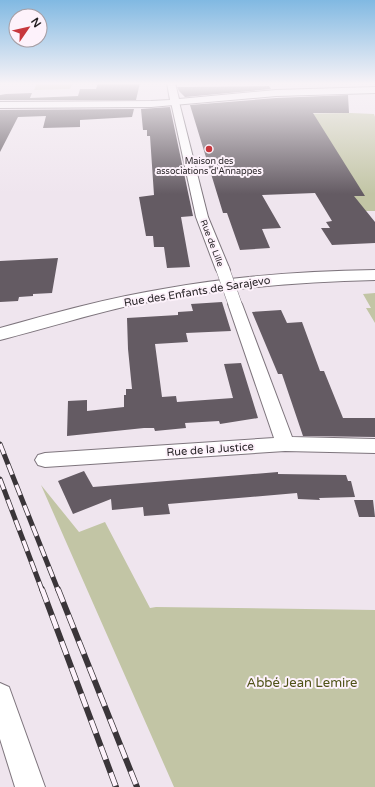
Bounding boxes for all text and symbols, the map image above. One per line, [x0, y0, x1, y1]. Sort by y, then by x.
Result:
north arrow [8, 8, 48, 48]
text: N [28, 15, 44, 30]
marker: Maison des associations d'Annappes [204, 144, 214, 154]
place label: Maison des associations d'Annappes [156, 156, 262, 177]
street label: Rue de Lille [198, 218, 226, 268]
street label: Rue des Enfants de Sarajevo [123, 273, 272, 310]
street label: Rue de la Justice [166, 440, 254, 459]
park label: Abbé Jean Lemire [247, 675, 357, 691]

